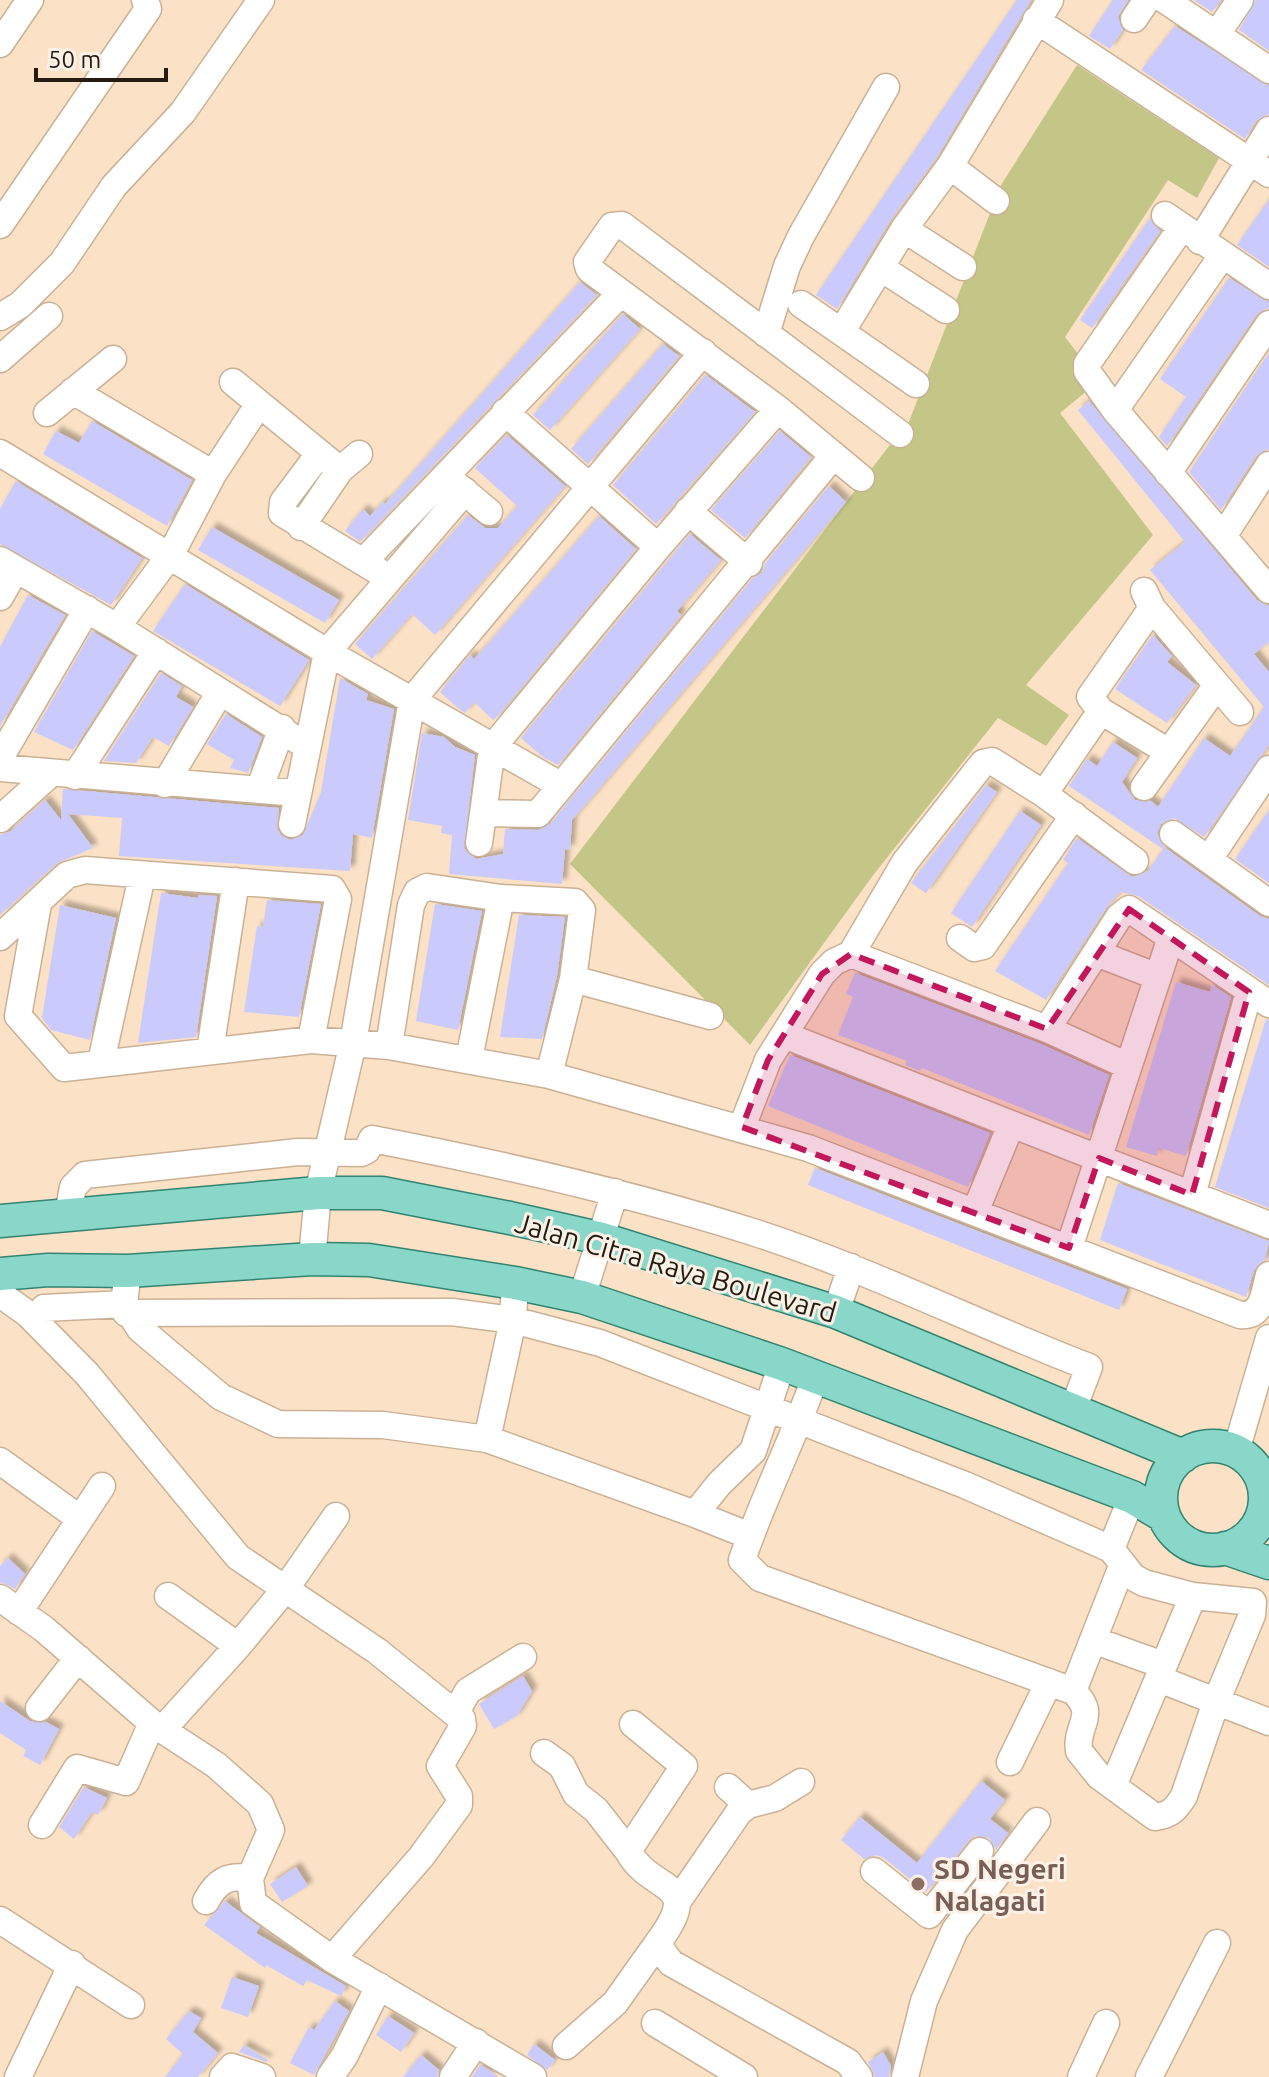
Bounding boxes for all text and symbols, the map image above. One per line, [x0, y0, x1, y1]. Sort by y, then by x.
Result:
scale bar [36, 32, 166, 82]
text: 50 m [48, 46, 101, 73]
street label: Jalan Citra Raya Boulevard [512, 1206, 840, 1328]
place label: SD Negeri Nalagati [934, 1853, 1066, 1916]
marker: SD Negeri Nalagati [909, 1875, 927, 1893]

